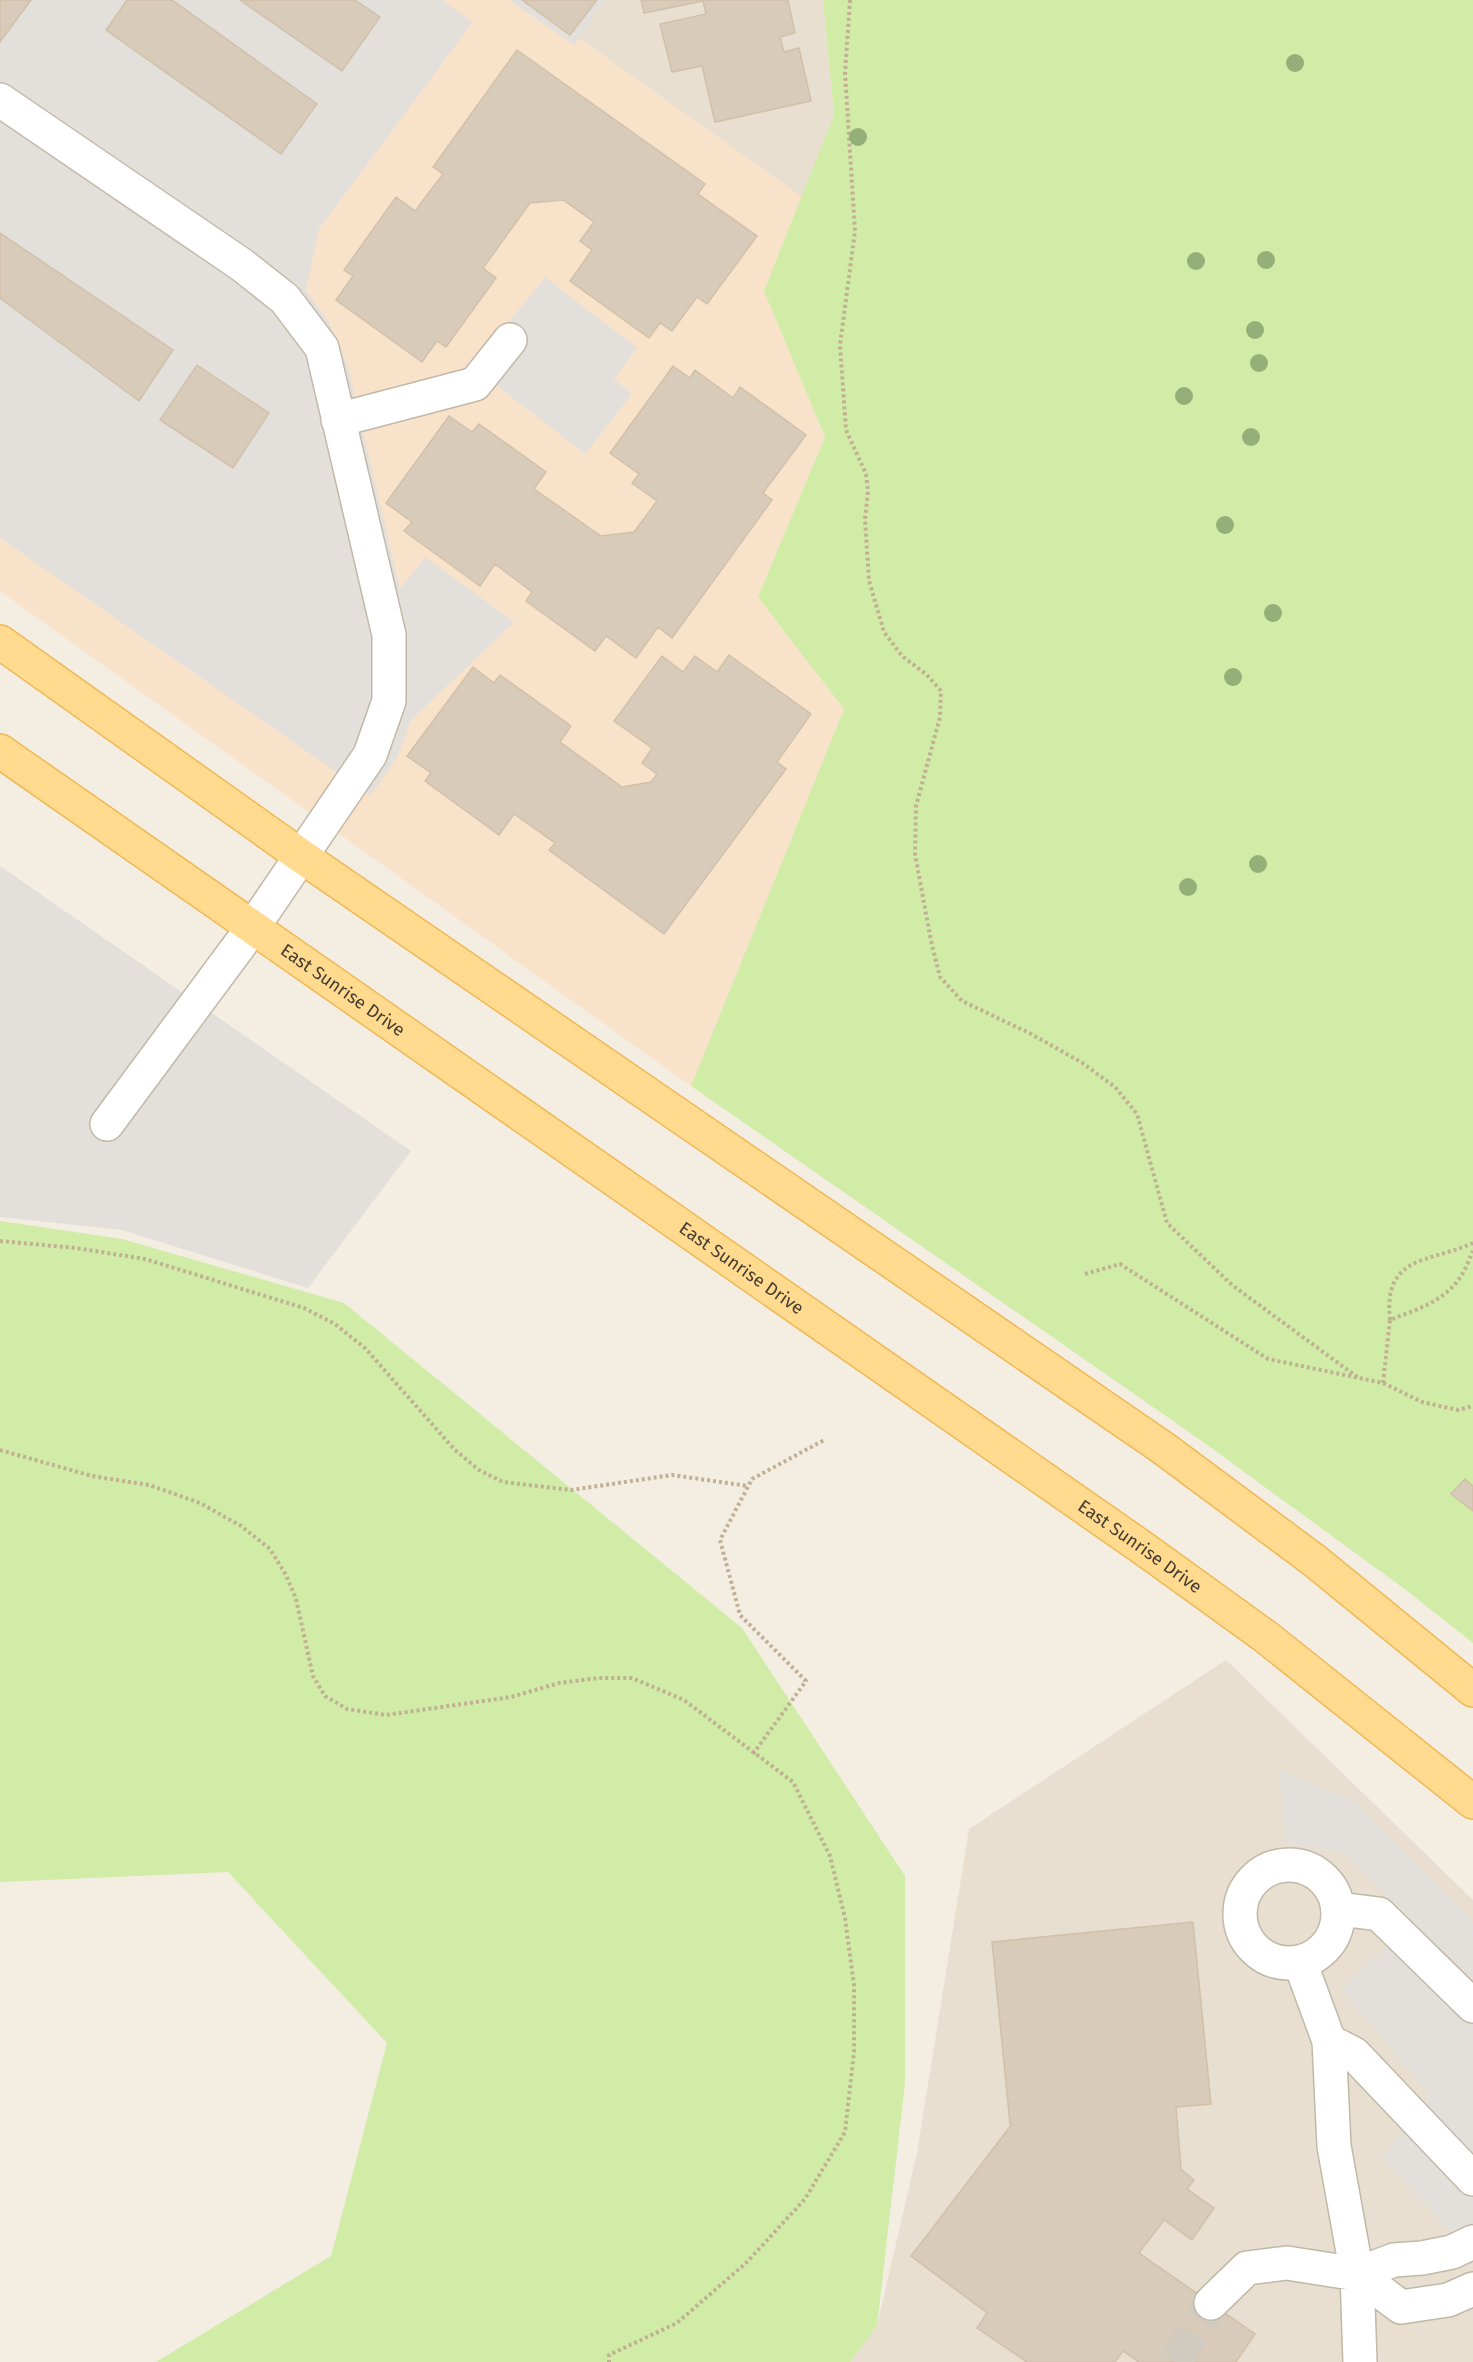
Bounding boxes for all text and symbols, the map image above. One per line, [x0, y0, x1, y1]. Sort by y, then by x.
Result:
street label: East Sunrise Drive [276, 939, 409, 1041]
street label: East Sunrise Drive [675, 1217, 808, 1319]
street label: East Sunrise Drive [1074, 1495, 1206, 1598]

